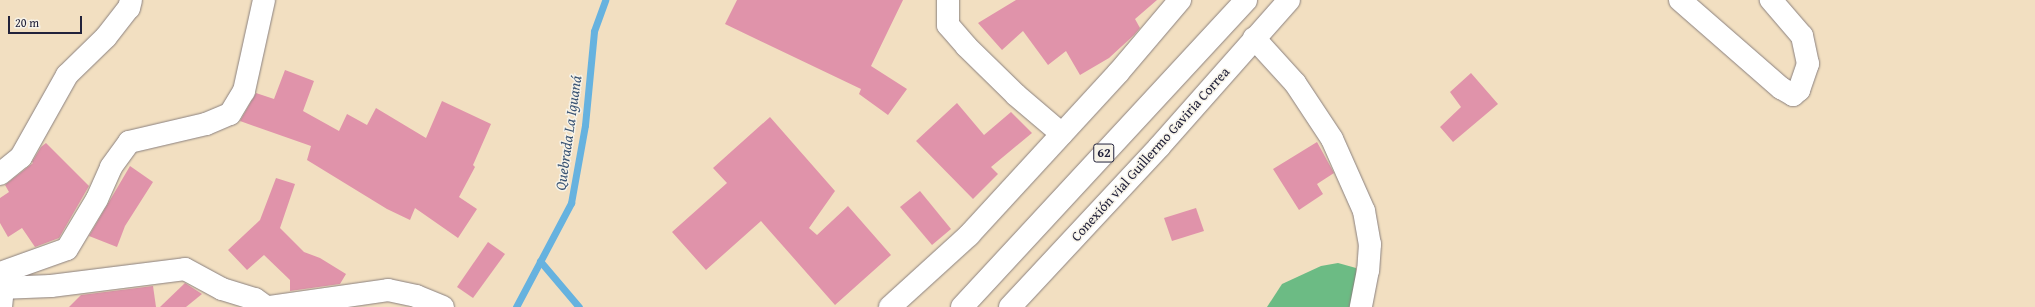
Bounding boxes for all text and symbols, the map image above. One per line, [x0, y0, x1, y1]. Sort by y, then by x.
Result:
scale bar [10, 8, 84, 34]
text: 20 m [15, 14, 39, 31]
street label: Conexión vial Guillermo Gaviria Correa [1067, 63, 1233, 245]
water label: Quebrada La Iguaná [551, 75, 585, 191]
road number: 62 [1093, 142, 1115, 164]

